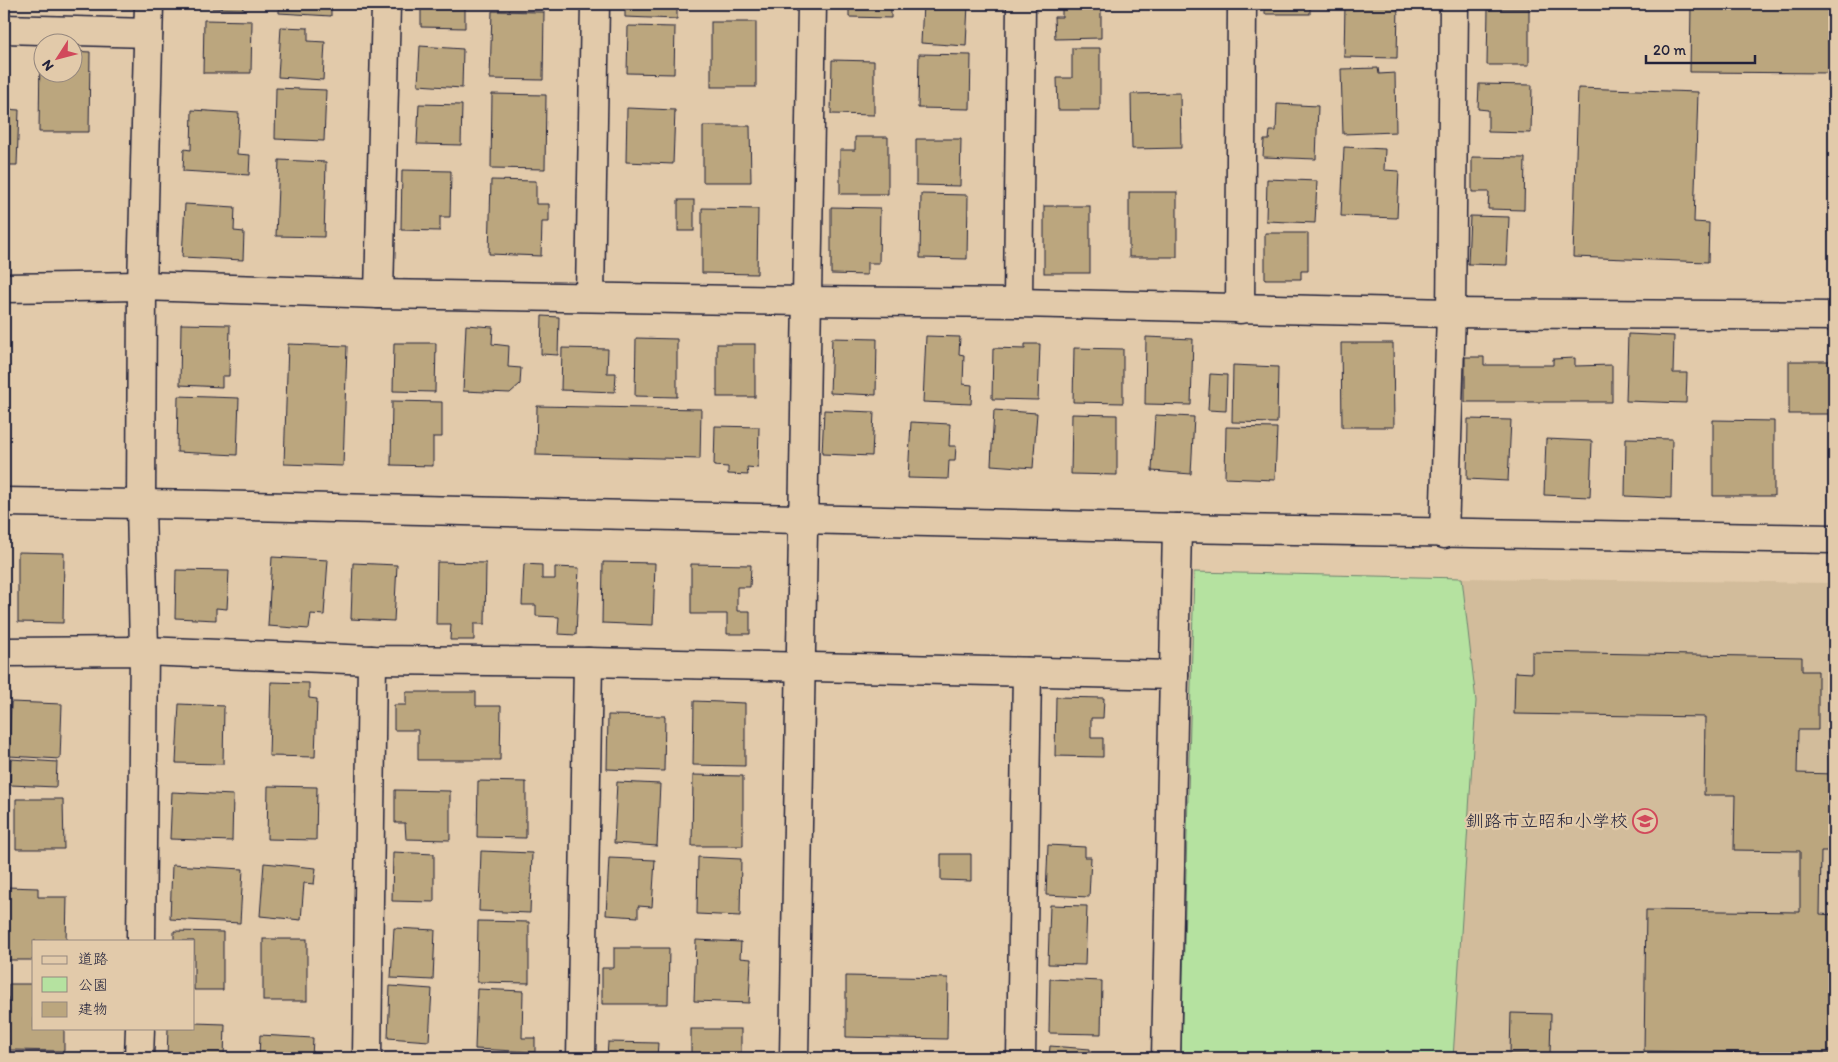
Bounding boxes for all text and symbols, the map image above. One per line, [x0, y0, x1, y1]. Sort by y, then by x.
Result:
north arrow [32, 32, 82, 82]
scale bar [1646, 32, 1754, 64]
text: 20 m [1653, 41, 1687, 59]
text: N [38, 57, 58, 74]
school or university icon: 釧路市立昭和小学校 [1632, 808, 1658, 834]
place label: 釧路市立昭和小学校 [1466, 810, 1628, 832]
legend [32, 940, 195, 1030]
text: 道路 [78, 950, 108, 968]
text: 公園 [78, 976, 108, 994]
text: 建物 [78, 1000, 108, 1018]

